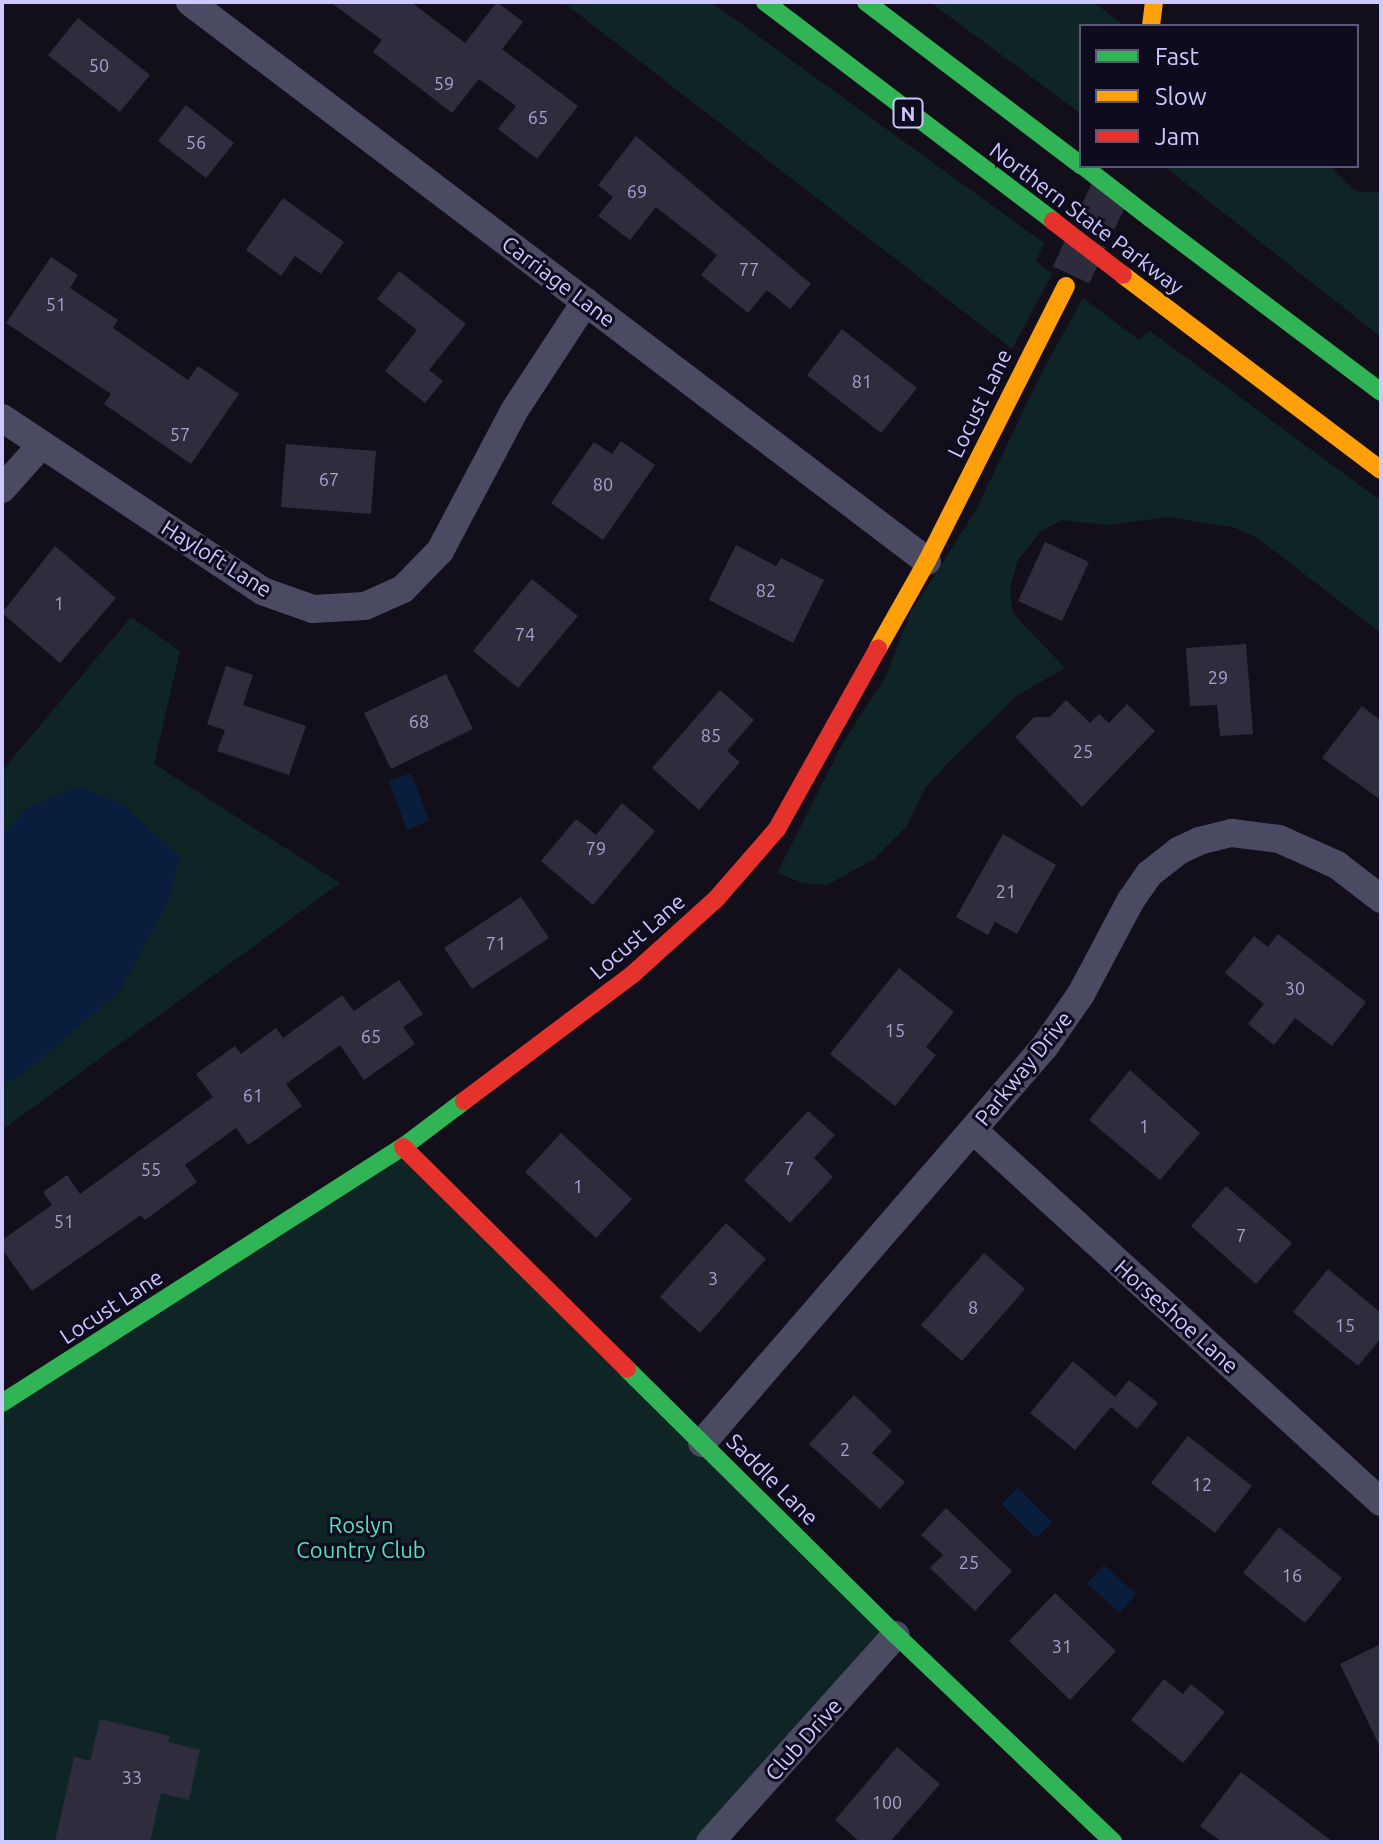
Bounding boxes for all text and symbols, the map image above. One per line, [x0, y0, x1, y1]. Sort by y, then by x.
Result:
legend [1079, 24, 1359, 168]
text: Fast [1155, 43, 1199, 70]
house number: 50 [89, 54, 109, 76]
house number: 59 [434, 72, 454, 94]
text: Slow [1155, 83, 1207, 110]
road number: N [892, 97, 924, 129]
house number: 65 [528, 106, 548, 128]
text: Jam [1155, 123, 1200, 150]
house number: 56 [186, 131, 206, 153]
street label: Northern State Parkway [985, 136, 1189, 300]
house number: 69 [627, 180, 647, 202]
street label: Carriage Lane [497, 230, 621, 332]
house number: 77 [739, 258, 759, 280]
house number: 51 [46, 293, 66, 315]
street label: Locust Lane [941, 344, 1017, 462]
house number: 81 [852, 370, 872, 392]
house number: 57 [170, 423, 190, 445]
house number: 67 [319, 468, 339, 490]
house number: 80 [593, 473, 613, 495]
street label: Hayloft Lane [157, 514, 277, 602]
house number: 82 [756, 579, 776, 601]
house number: 1 [54, 592, 64, 614]
house number: 74 [515, 623, 535, 645]
house number: 29 [1208, 666, 1228, 688]
house number: 68 [409, 710, 429, 732]
house number: 85 [701, 724, 721, 746]
house number: 25 [1073, 740, 1093, 762]
house number: 79 [586, 837, 606, 859]
house number: 21 [996, 880, 1016, 902]
street label: Locust Lane [584, 888, 690, 984]
house number: 71 [486, 932, 506, 954]
house number: 30 [1285, 977, 1305, 999]
street label: Parkway Drive [969, 1005, 1077, 1131]
house number: 15 [885, 1019, 905, 1041]
house number: 65 [361, 1025, 381, 1047]
house number: 61 [243, 1084, 263, 1106]
house number: 1 [1139, 1115, 1149, 1137]
house number: 7 [784, 1157, 794, 1179]
house number: 55 [141, 1158, 161, 1180]
house number: 1 [573, 1175, 583, 1197]
house number: 51 [54, 1210, 74, 1232]
house number: 7 [1236, 1224, 1246, 1246]
street label: Horseshoe Lane [1110, 1253, 1244, 1379]
street label: Locust Lane [55, 1263, 167, 1349]
house number: 3 [708, 1267, 718, 1289]
house number: 8 [968, 1296, 978, 1318]
house number: 15 [1335, 1314, 1355, 1336]
street label: Saddle Lane [722, 1428, 824, 1530]
house number: 2 [840, 1438, 850, 1460]
house number: 12 [1192, 1473, 1212, 1495]
park label: Roslyn Country Club [296, 1511, 426, 1562]
house number: 25 [959, 1551, 979, 1573]
house number: 16 [1282, 1564, 1302, 1586]
house number: 31 [1052, 1635, 1072, 1657]
street label: Club Drive [759, 1692, 847, 1786]
house number: 33 [122, 1766, 142, 1788]
house number: 100 [872, 1791, 902, 1813]

